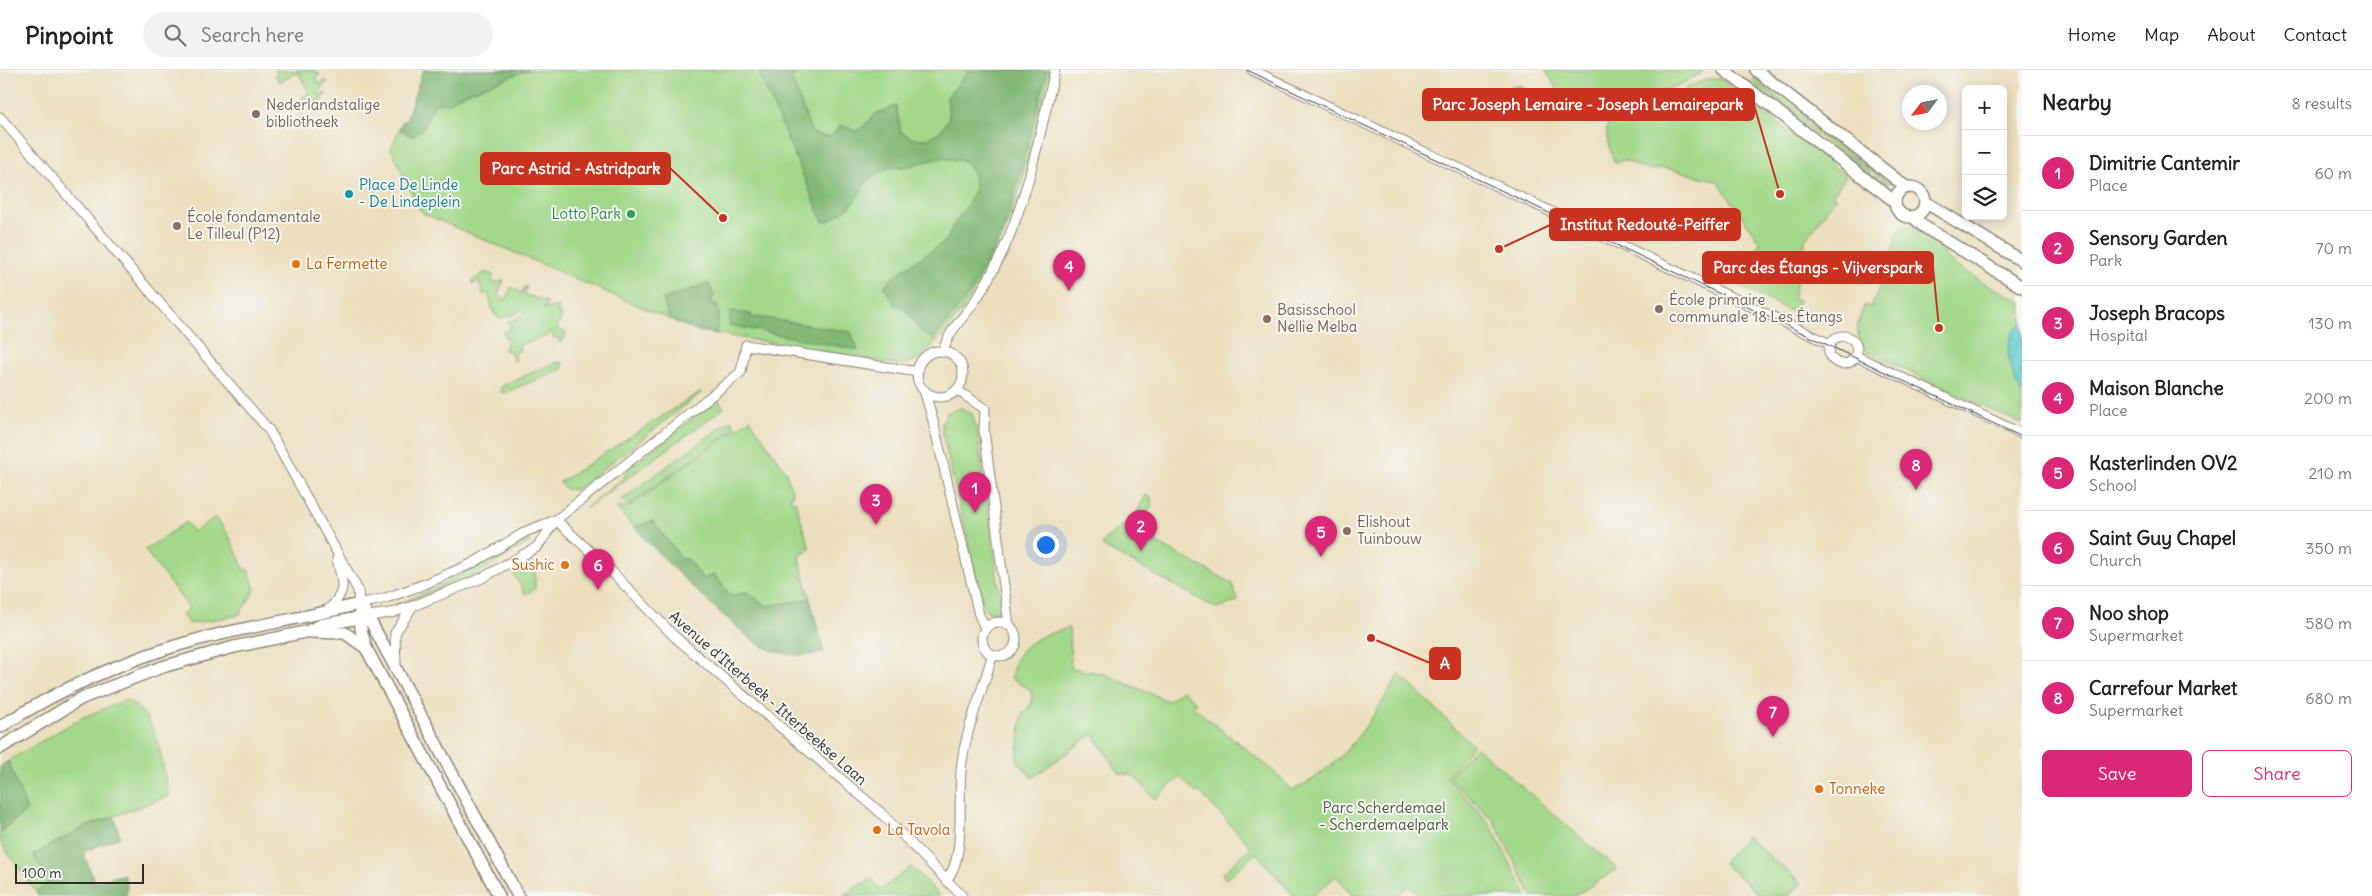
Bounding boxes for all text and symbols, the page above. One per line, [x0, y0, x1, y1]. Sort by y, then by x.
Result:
search box [143, 12, 493, 57]
text: Pinpoint [25, 20, 113, 50]
icon: search [161, 21, 189, 49]
text: Search here [201, 23, 304, 47]
text: Home [2068, 23, 2116, 46]
text: Map [2144, 23, 2179, 46]
text: About [2207, 23, 2255, 46]
text: Contact [2283, 23, 2347, 46]
north arrow [1902, 85, 1947, 130]
map controls [1962, 85, 2007, 220]
button: + [1962, 85, 2007, 130]
callout: Parc Joseph Lemaire - Joseph Lemairepark [1423, 89, 1754, 120]
text: Nearby [2042, 89, 2112, 116]
text: 8 results [2291, 93, 2352, 113]
text: Parc Joseph Lemaire - Joseph Lemairepark [1433, 94, 1743, 115]
place label: Nederlandstalige bibliotheek [266, 95, 380, 131]
marker: Nederlandstalige bibliotheek [250, 108, 262, 120]
button: − [1962, 130, 2007, 175]
text: Dimitrie Cantemir [2089, 151, 2240, 175]
callout: Parc Astrid - Astridpark [481, 153, 670, 184]
text: Parc Astrid - Astridpark [491, 158, 661, 179]
text: 1 [2055, 163, 2061, 183]
text: 60 m [2314, 163, 2352, 183]
place label: Place De Linde - De Lindeplein [359, 175, 461, 211]
button: layers [1962, 175, 2007, 220]
text: Place [2089, 175, 2128, 195]
marker: Place De Linde - De Lindeplein [343, 188, 355, 200]
place label: Lotto Park [552, 204, 621, 223]
place label: École fondamentale Le Tilleul (P12) [187, 207, 321, 243]
marker: Lotto Park [625, 208, 637, 220]
callout: Institut Redouté-Peiffer [1550, 209, 1740, 240]
text: Institut Redouté-Peiffer [1560, 214, 1730, 234]
marker: École fondamentale Le Tilleul (P12) [171, 220, 183, 232]
text: Sensory Garden [2089, 226, 2228, 250]
text: 2 [2054, 238, 2062, 258]
text: 70 m [2316, 238, 2352, 258]
pin: 4 [1053, 250, 1085, 291]
text: Park [2089, 250, 2122, 270]
callout: Parc des Étangs - Vijverspark [1703, 252, 1933, 283]
place label: La Fermette [306, 254, 387, 273]
text: Parc des Étangs - Vijverspark [1713, 257, 1923, 278]
marker: La Fermette [290, 258, 302, 270]
place label: École primaire communale 18 Les Étangs [1669, 290, 1843, 326]
place label: Basisschool Nellie Melba [1277, 300, 1358, 336]
text: Joseph Bracops [2089, 301, 2225, 325]
marker: École primaire communale 18 Les Étangs [1653, 303, 1665, 315]
marker: Basisschool Nellie Melba [1261, 313, 1273, 325]
text: 3 [2053, 313, 2063, 333]
text: 130 m [2308, 313, 2352, 333]
text: Hospital [2089, 325, 2148, 345]
text: Maison Blanche [2089, 376, 2224, 400]
text: 4 [2053, 388, 2063, 408]
text: 200 m [2304, 388, 2352, 408]
text: Place [2089, 400, 2128, 420]
pin: 8 [1900, 449, 1932, 490]
text: Kasterlinden OV2 [2089, 451, 2238, 475]
text: 5 [2053, 463, 2063, 483]
text: 210 m [2309, 463, 2352, 483]
pin: 1 [959, 472, 991, 513]
text: School [2089, 475, 2137, 495]
pin: 3 [860, 484, 892, 525]
pin: 2 [1125, 510, 1157, 551]
place label: Elishout Tuinbouw [1357, 512, 1422, 548]
pin: 5 [1305, 516, 1337, 557]
marker: Elishout Tuinbouw [1341, 525, 1353, 537]
text: Saint Guy Chapel [2089, 526, 2236, 550]
your location [1033, 532, 1059, 558]
text: 6 [2053, 538, 2063, 558]
text: 350 m [2305, 538, 2352, 558]
pin: 6 [582, 549, 614, 590]
text: Church [2089, 550, 2142, 570]
place label: Sushic [511, 555, 555, 574]
marker: Sushic [559, 559, 571, 571]
text: Noo shop [2089, 601, 2169, 625]
street label: Avenue d'Itterbeek - Itterbeekse Laan [665, 606, 871, 789]
text: 7 [2054, 613, 2062, 633]
text: 580 m [2305, 613, 2352, 633]
text: Supermarket [2089, 625, 2183, 645]
callout: A [1430, 648, 1460, 679]
text: A [1440, 653, 1450, 673]
text: Carrefour Market [2089, 676, 2237, 700]
text: 8 [2053, 688, 2063, 708]
text: 680 m [2305, 688, 2352, 708]
pin: 7 [1757, 696, 1789, 737]
text: Supermarket [2089, 700, 2183, 720]
button: Save [2042, 750, 2192, 797]
button: Share [2202, 750, 2352, 797]
place label: Tonneke [1829, 779, 1885, 798]
marker: Tonneke [1813, 783, 1825, 795]
park label: Parc Scherdemael - Scherdemaelpark [1319, 798, 1449, 834]
place label: La Tavola [887, 820, 951, 839]
marker: La Tavola [871, 824, 883, 836]
scale bar [15, 861, 144, 884]
text: 100 m [22, 864, 62, 882]

